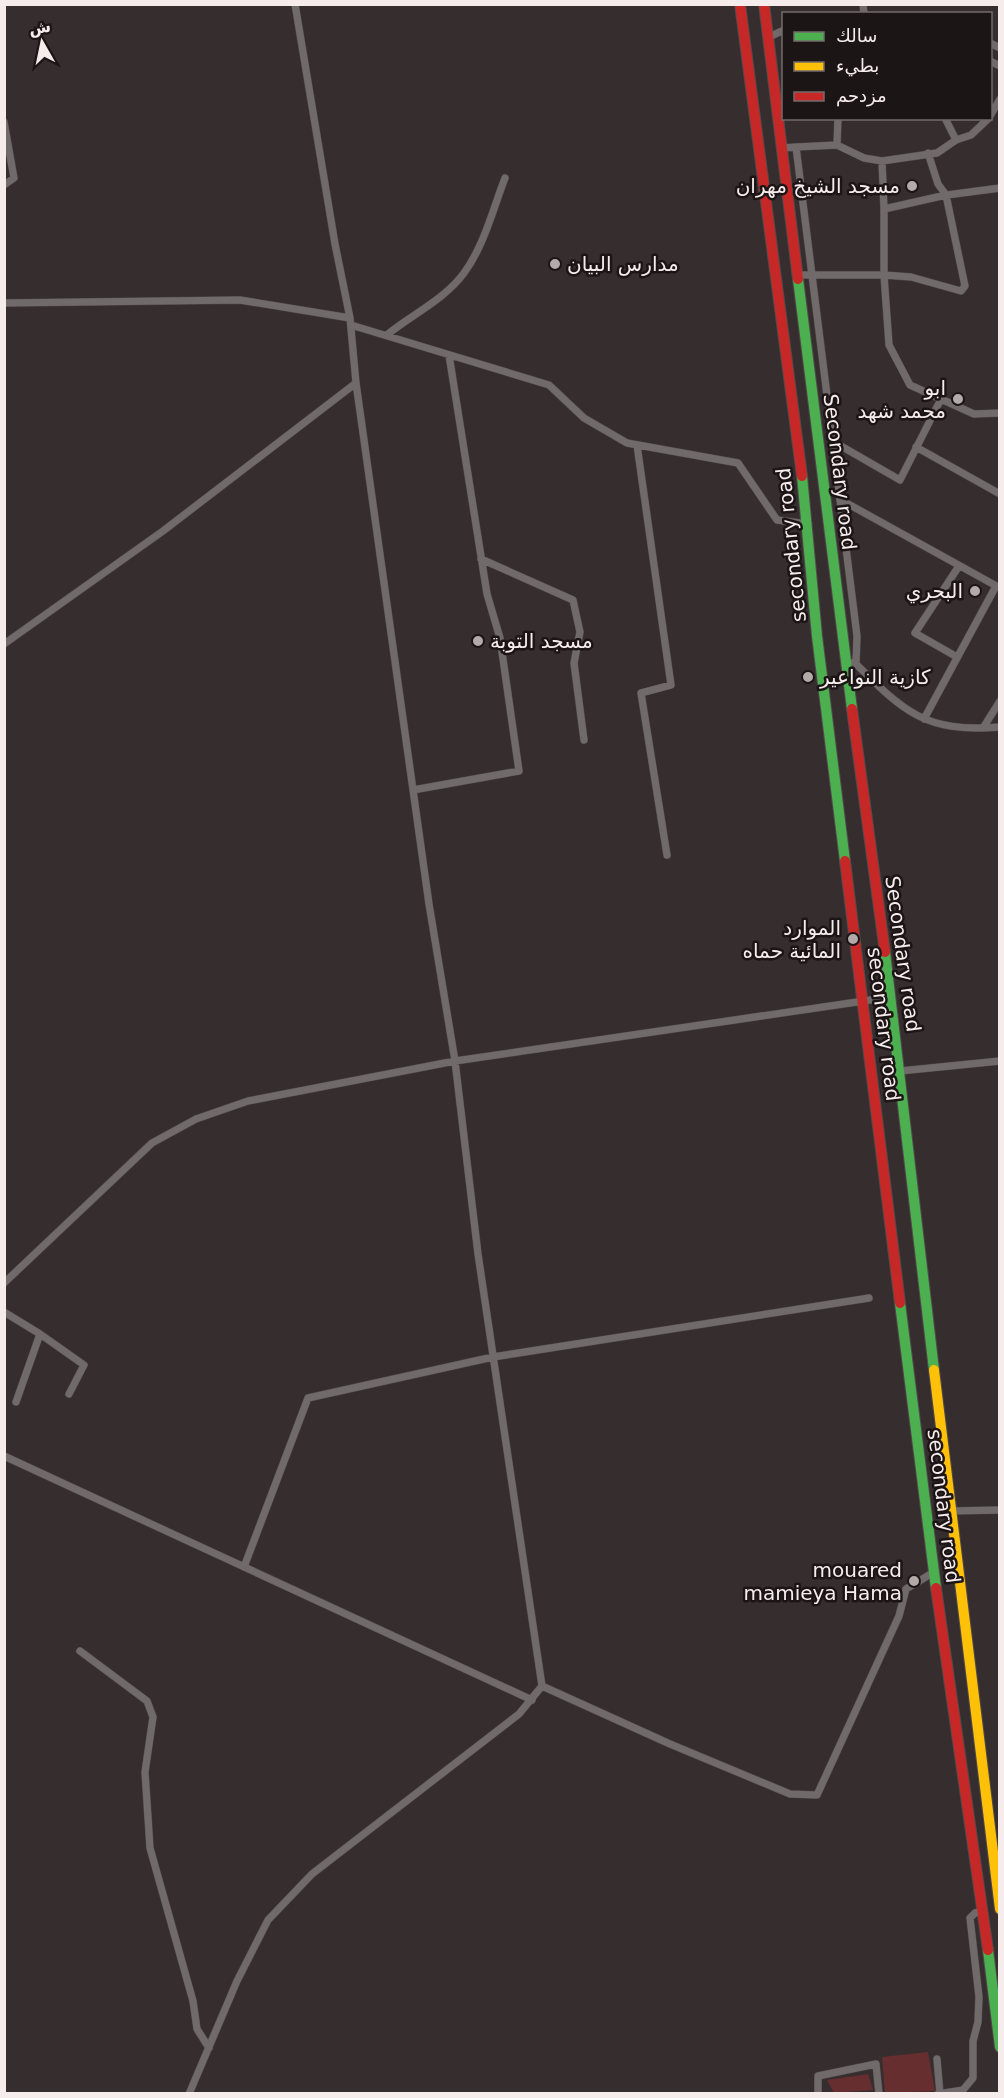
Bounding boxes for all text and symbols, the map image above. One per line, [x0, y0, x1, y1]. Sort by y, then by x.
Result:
north arrow [12, 12, 72, 72]
legend [782, 12, 992, 120]
text: ش [27, 17, 52, 39]
text: سالك [836, 25, 877, 46]
text: بطيء [836, 55, 879, 77]
text: مزدحم [836, 85, 887, 107]
place label: مسجد الشيخ مهران [736, 174, 900, 198]
marker: مسجد الشيخ مهران [905, 179, 919, 193]
place label: مدارس البيان [567, 252, 679, 276]
marker: مدارس البيان [548, 257, 562, 271]
place label: ابو محمد شهد [857, 376, 946, 423]
street label: Secondary road [819, 392, 861, 552]
marker: ابو محمد شهد [951, 392, 965, 406]
street label: secondary road [771, 467, 811, 623]
place label: البحري [906, 579, 963, 604]
marker: البحري [968, 584, 982, 598]
place label: مسجد التوبة [490, 629, 593, 653]
marker: مسجد التوبة [471, 634, 485, 648]
place label: كازية النواعير [819, 665, 931, 689]
marker: كازية النواعير [801, 670, 815, 684]
street label: Secondary road [880, 874, 926, 1034]
place label: الموارد المائية حماه [743, 916, 841, 963]
marker: الموارد المائية حماه [846, 932, 860, 946]
street label: secondary road [863, 946, 905, 1102]
street label: secondary road [923, 1428, 965, 1584]
place label: mouared mamieya Hama [743, 1558, 902, 1605]
marker: mouared mamieya Hama [907, 1574, 921, 1588]

